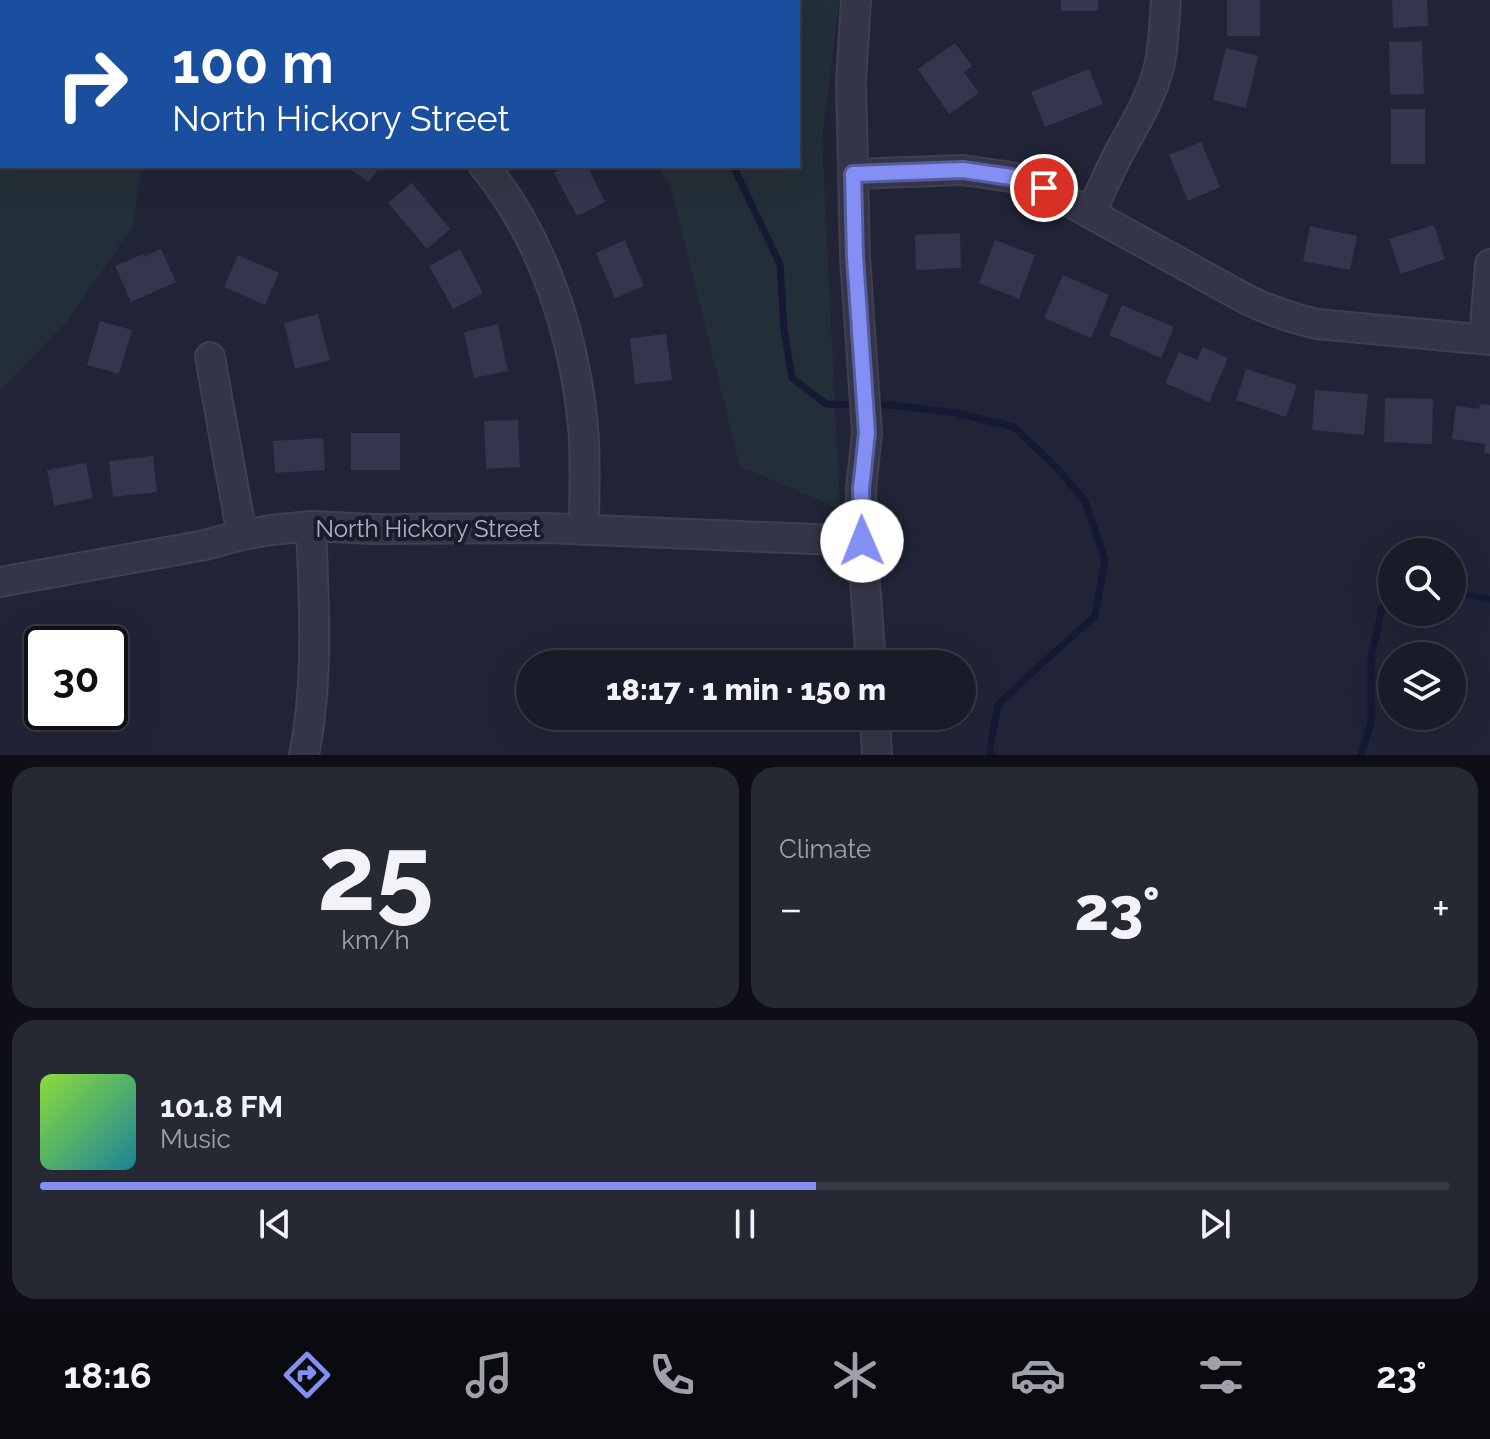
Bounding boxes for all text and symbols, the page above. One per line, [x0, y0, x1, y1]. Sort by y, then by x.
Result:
text: 100 m [172, 30, 334, 96]
icon: right [40, 32, 144, 136]
text: North Hickory Street [172, 97, 510, 139]
pin [1010, 154, 1078, 222]
icon: arrive [1022, 166, 1066, 210]
position arrow [820, 499, 904, 583]
street label: North Hickory Street [315, 514, 541, 543]
map controls [1378, 538, 1466, 730]
button: search [1378, 538, 1466, 626]
speed limit sign: 30 [24, 626, 128, 730]
button: layers [1378, 642, 1466, 730]
text: 18:17 · 1 min · 150 m [606, 672, 886, 707]
text: 25 [317, 812, 434, 934]
text: Climate [779, 834, 871, 864]
text: 23° [1074, 874, 1160, 944]
text: − [779, 883, 803, 934]
text: + [1432, 883, 1450, 934]
text: km/h [341, 925, 410, 955]
text: 101.8 FM [160, 1089, 283, 1124]
text: Music [160, 1124, 231, 1154]
icon: previous [253, 1202, 297, 1246]
icon: pause [723, 1202, 767, 1246]
icon: next [1193, 1202, 1237, 1246]
icon: directions [279, 1347, 335, 1403]
icon: music [461, 1347, 517, 1403]
icon: phone [644, 1347, 700, 1403]
icon: climate [827, 1347, 883, 1403]
icon: car [1010, 1347, 1066, 1403]
icon: filters [1193, 1347, 1249, 1403]
text: 18:16 [63, 1354, 152, 1396]
text: 23° [1376, 1354, 1426, 1396]

